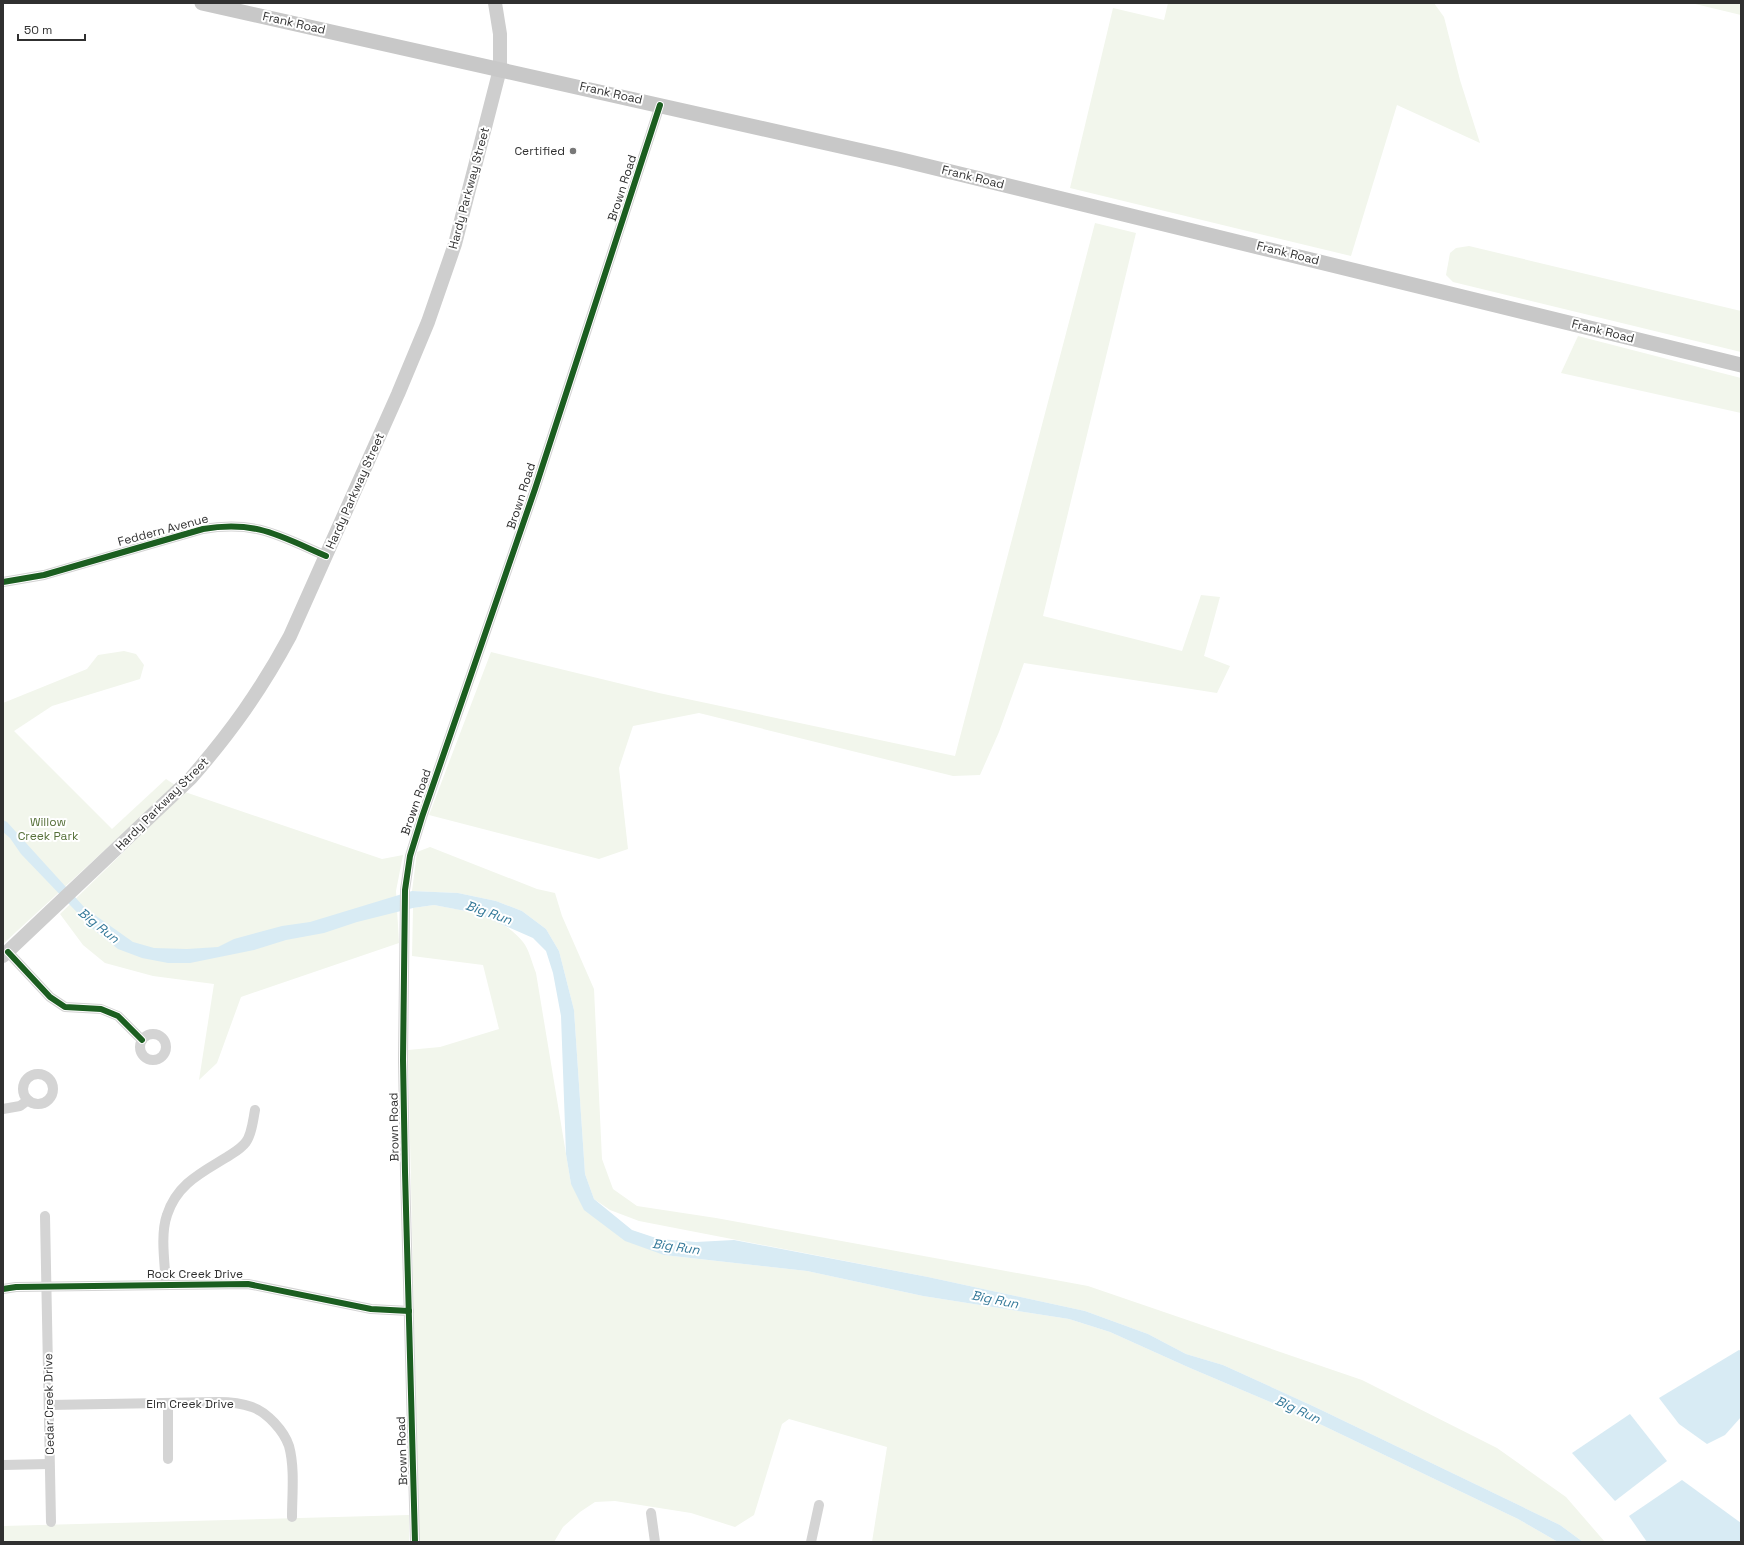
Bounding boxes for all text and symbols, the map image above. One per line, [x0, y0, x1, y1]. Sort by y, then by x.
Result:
street label: Frank Road [261, 8, 327, 38]
scale bar [18, 16, 85, 42]
text: 50 m [24, 22, 52, 38]
street label: Frank Road [578, 78, 644, 108]
street label: Hardy Parkway Street [445, 125, 493, 251]
place label: Certified [514, 143, 565, 159]
marker: Certified [568, 146, 578, 156]
street label: Brown Road [604, 153, 640, 223]
street label: Frank Road [940, 161, 1006, 193]
street label: Frank Road [1255, 237, 1321, 269]
street label: Frank Road [1570, 315, 1636, 347]
street label: Hardy Parkway Street [322, 430, 388, 552]
street label: Brown Road [503, 461, 539, 531]
street label: Feddern Avenue [116, 510, 210, 550]
street label: Hardy Parkway Street [112, 754, 212, 854]
street label: Brown Road [397, 767, 435, 837]
park label: Willow Creek Park [18, 814, 79, 844]
water label: Big Run [464, 897, 515, 929]
water label: Big Run [75, 904, 123, 948]
street label: Brown Road [385, 1092, 403, 1162]
water label: Big Run [651, 1235, 702, 1258]
street label: Rock Creek Drive [147, 1266, 243, 1282]
water label: Big Run [970, 1287, 1021, 1313]
street label: Cedar Creek Drive [40, 1353, 58, 1455]
water label: Big Run [1273, 1392, 1324, 1428]
street label: Elm Creek Drive [146, 1396, 234, 1412]
street label: Brown Road [393, 1416, 411, 1486]

